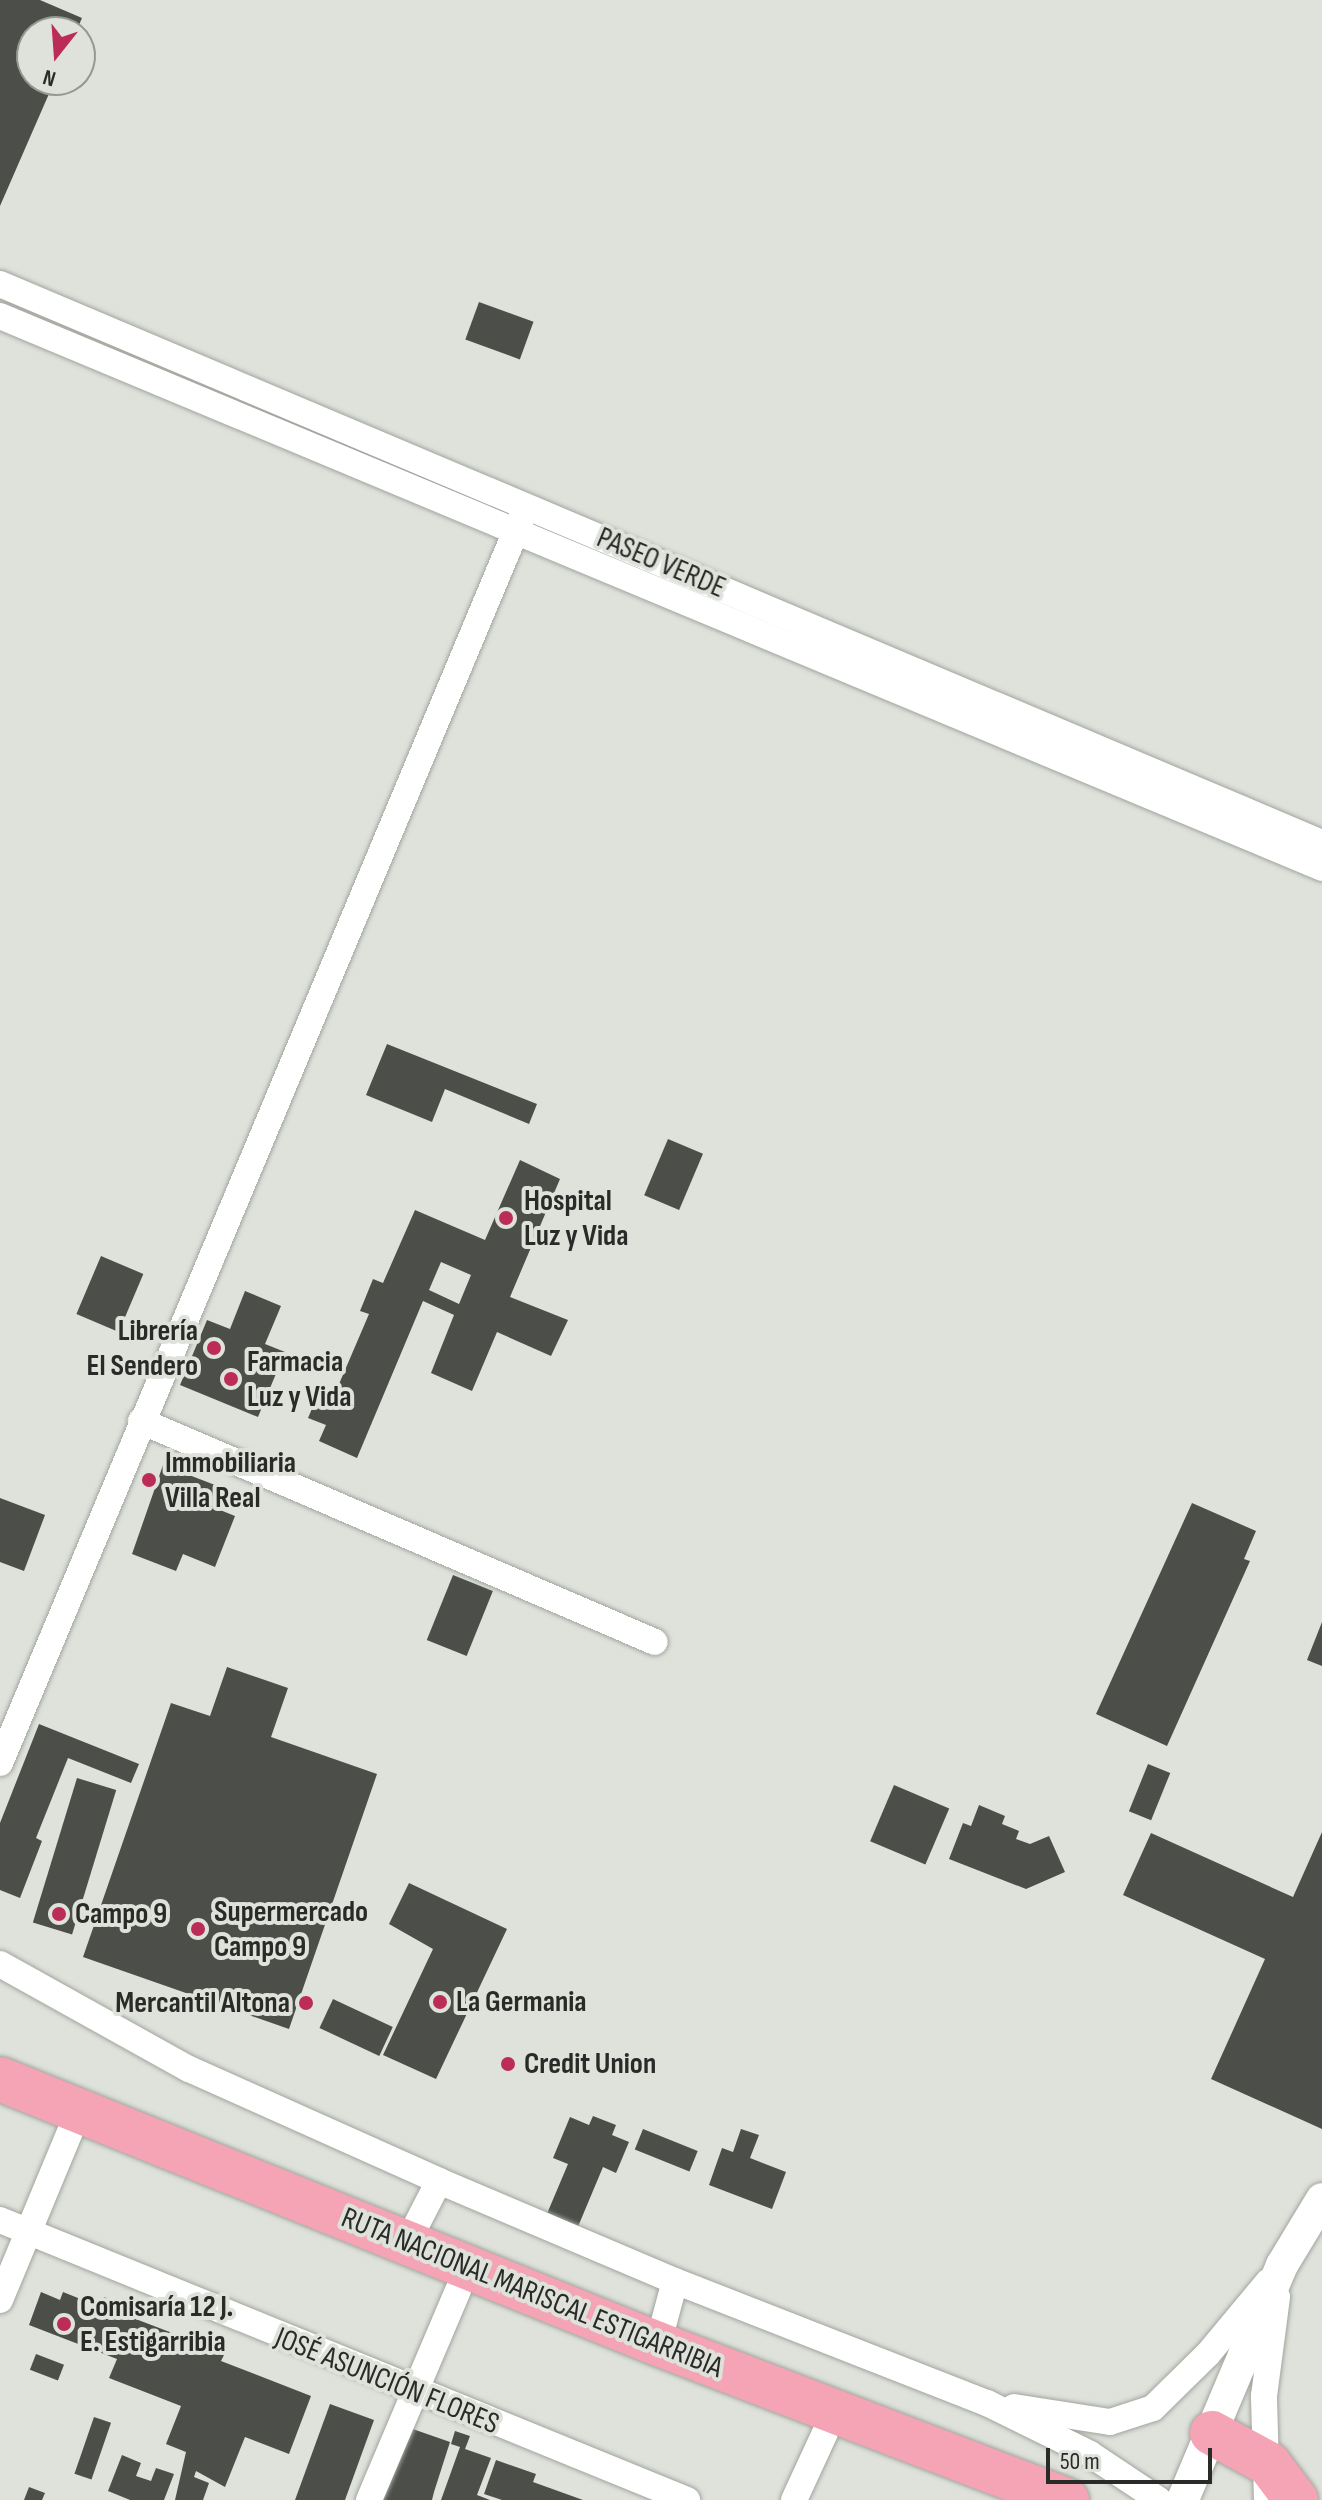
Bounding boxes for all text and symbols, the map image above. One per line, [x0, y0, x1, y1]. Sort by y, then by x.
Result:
north arrow [16, 16, 96, 96]
text: N [40, 63, 59, 92]
street label: PASEO VERDE [591, 520, 731, 606]
place label: Hospital Luz y Vida [524, 1183, 628, 1254]
marker: Hospital Luz y Vida [495, 1207, 517, 1229]
place label: Librería El Sendero [87, 1313, 198, 1384]
marker: Librería El Sendero [205, 1339, 223, 1357]
place label: Farmacia Luz y Vida [247, 1344, 351, 1414]
marker: Farmacia Luz y Vida [222, 1370, 240, 1388]
place label: Immobiliaria Villa Real [165, 1445, 296, 1516]
marker: Immobiliaria Villa Real [140, 1471, 158, 1489]
place label: Supermercado Campo 9 [214, 1894, 368, 1964]
place label: Campo 9 [75, 1896, 167, 1932]
marker: Campo 9 [50, 1905, 68, 1923]
marker: Supermercado Campo 9 [189, 1920, 207, 1938]
place label: La Germania [456, 1984, 587, 2020]
place label: Mercantil Altona [115, 1985, 290, 2021]
marker: La Germania [431, 1993, 449, 2011]
marker: Mercantil Altona [297, 1994, 315, 2012]
place label: Credit Union [524, 2046, 656, 2082]
marker: Credit Union [499, 2055, 517, 2073]
street label: RUTA NACIONAL MARISCAL ESTIGARRIBIA [336, 2200, 728, 2386]
place label: Comisaría 12 J. E. Estigarribia [80, 2289, 233, 2360]
marker: Comisaría 12 J. E. Estigarribia [55, 2315, 73, 2333]
street label: JOSÉ ASUNCIÓN FLORES [270, 2320, 504, 2442]
scale bar [1050, 2432, 1216, 2482]
text: 50 m [1060, 2447, 1100, 2476]

